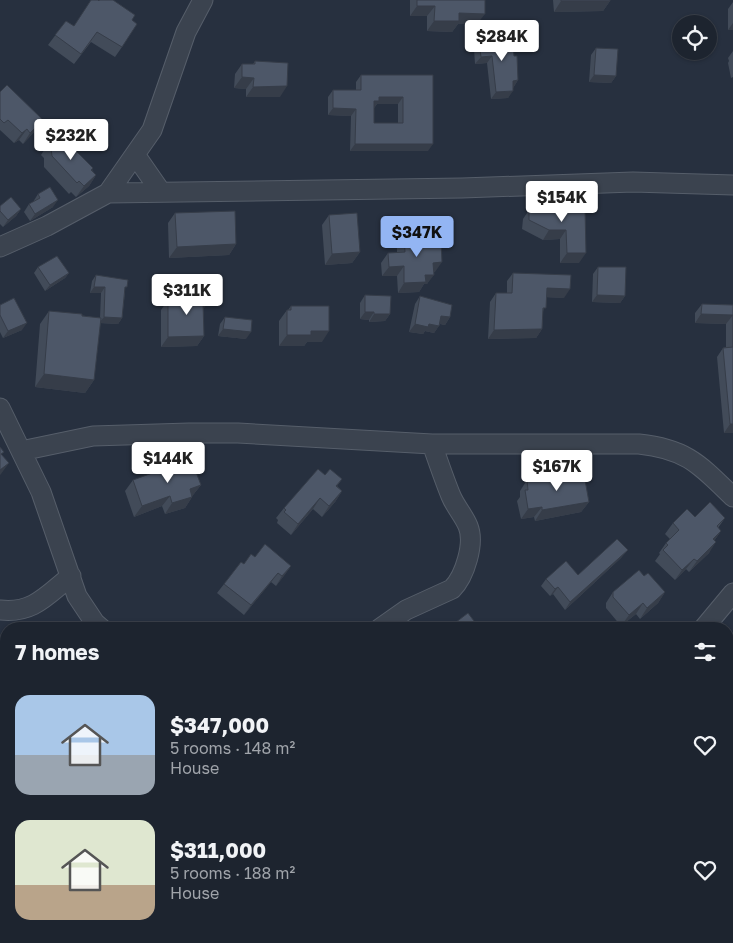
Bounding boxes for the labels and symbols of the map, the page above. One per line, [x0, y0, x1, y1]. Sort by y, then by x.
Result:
pin: $284K [467, 20, 537, 62]
pin: $232K [36, 119, 106, 161]
pin: $154K [527, 180, 597, 223]
pin: $347K [382, 216, 452, 258]
pin: $311K [152, 274, 222, 316]
pin: $144K [133, 442, 203, 484]
pin: $167K [522, 450, 592, 492]

